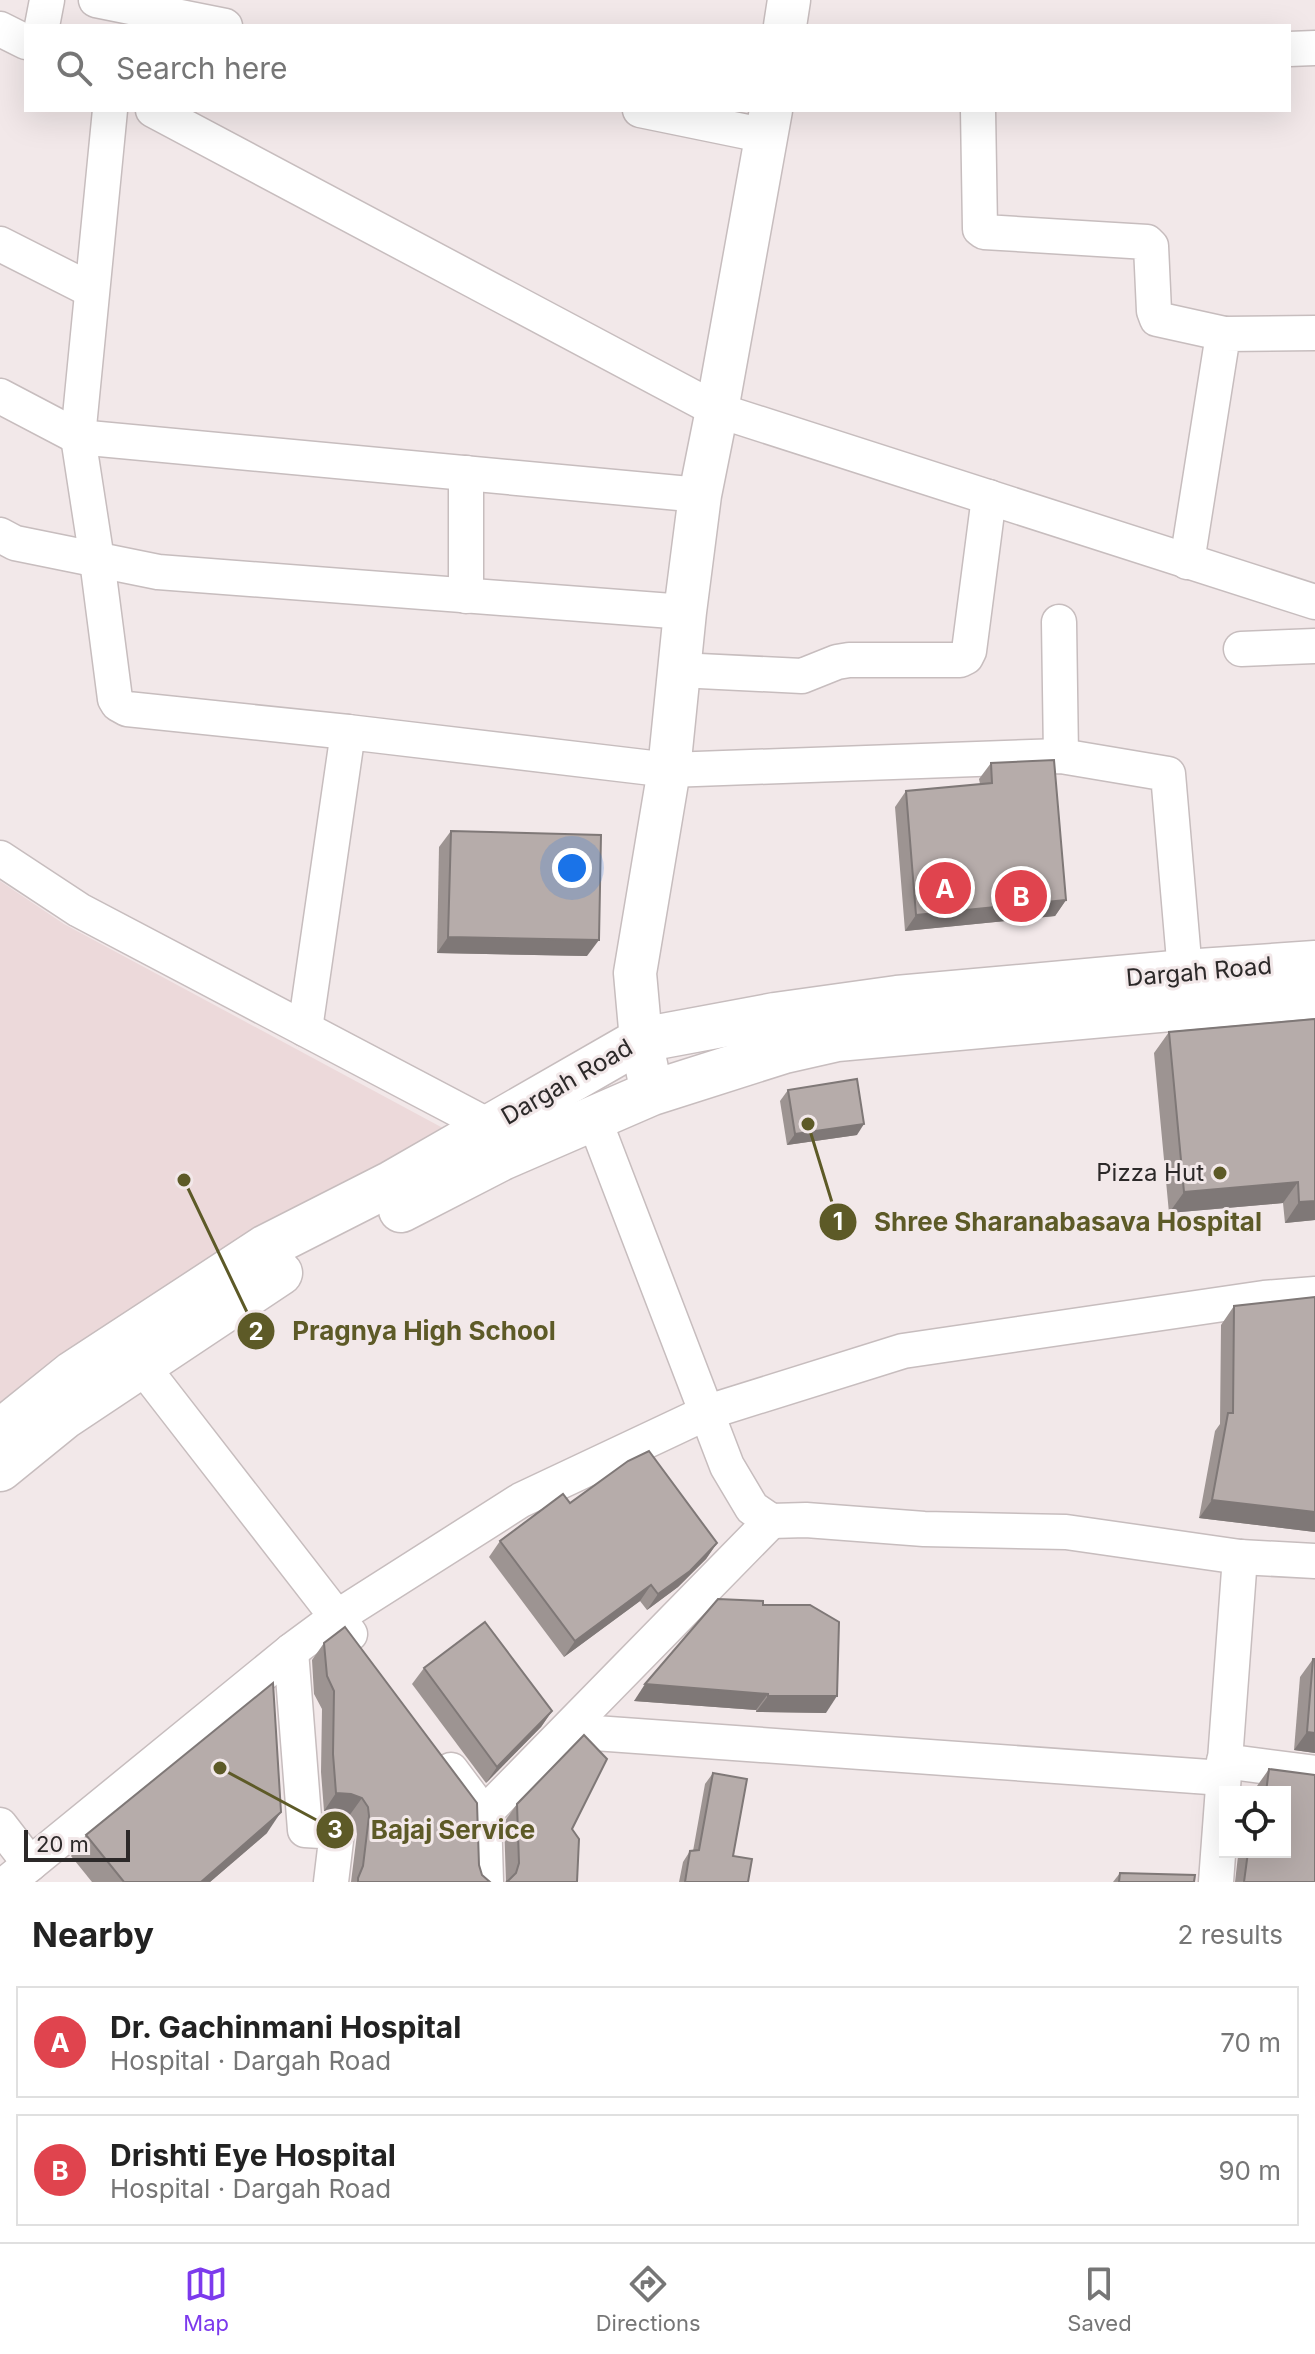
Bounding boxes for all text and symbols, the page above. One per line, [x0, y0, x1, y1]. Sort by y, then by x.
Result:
search box [24, 24, 1291, 112]
icon: search [52, 46, 96, 90]
text: Search here [116, 50, 288, 86]
your location [552, 848, 592, 888]
pin: A [919, 858, 971, 918]
pin: B [995, 866, 1047, 926]
street label: Dargah Road [1125, 951, 1273, 992]
street label: Dargah Road [496, 1032, 637, 1131]
place label: Pizza Hut [1096, 1158, 1204, 1187]
marker: Pizza Hut [1211, 1164, 1229, 1182]
callout: Shree Sharanabasava Hospital [818, 1197, 1278, 1247]
text: Shree Sharanabasava Hospital [874, 1206, 1262, 1237]
text: 1 [833, 1207, 843, 1236]
callout: Pragnya High School [236, 1306, 572, 1356]
text: Pragnya High School [292, 1315, 556, 1346]
text: 2 [248, 1317, 264, 1346]
map controls [1219, 1786, 1291, 1858]
button: locate [1219, 1786, 1291, 1858]
callout: Bajaj Service [315, 1805, 551, 1855]
text: Bajaj Service [371, 1814, 535, 1845]
text: 3 [327, 1815, 343, 1844]
scale bar [24, 1826, 130, 1862]
text: 20 m [36, 1831, 89, 1857]
text: Nearby [32, 1914, 154, 1955]
text: 2 results [1178, 1919, 1283, 1950]
text: Dr. Gachinmani Hospital [110, 2009, 461, 2045]
text: A [50, 2027, 70, 2058]
text: 70 m [1220, 2027, 1281, 2058]
text: Hospital · Dargah Road [110, 2045, 391, 2076]
text: Drishti Eye Hospital [110, 2137, 396, 2173]
text: B [51, 2155, 69, 2186]
text: 90 m [1218, 2155, 1281, 2186]
text: Hospital · Dargah Road [110, 2173, 391, 2204]
tab: Map [183, 2262, 229, 2336]
tab: Directions [596, 2262, 701, 2336]
tab: Saved [1067, 2262, 1132, 2336]

